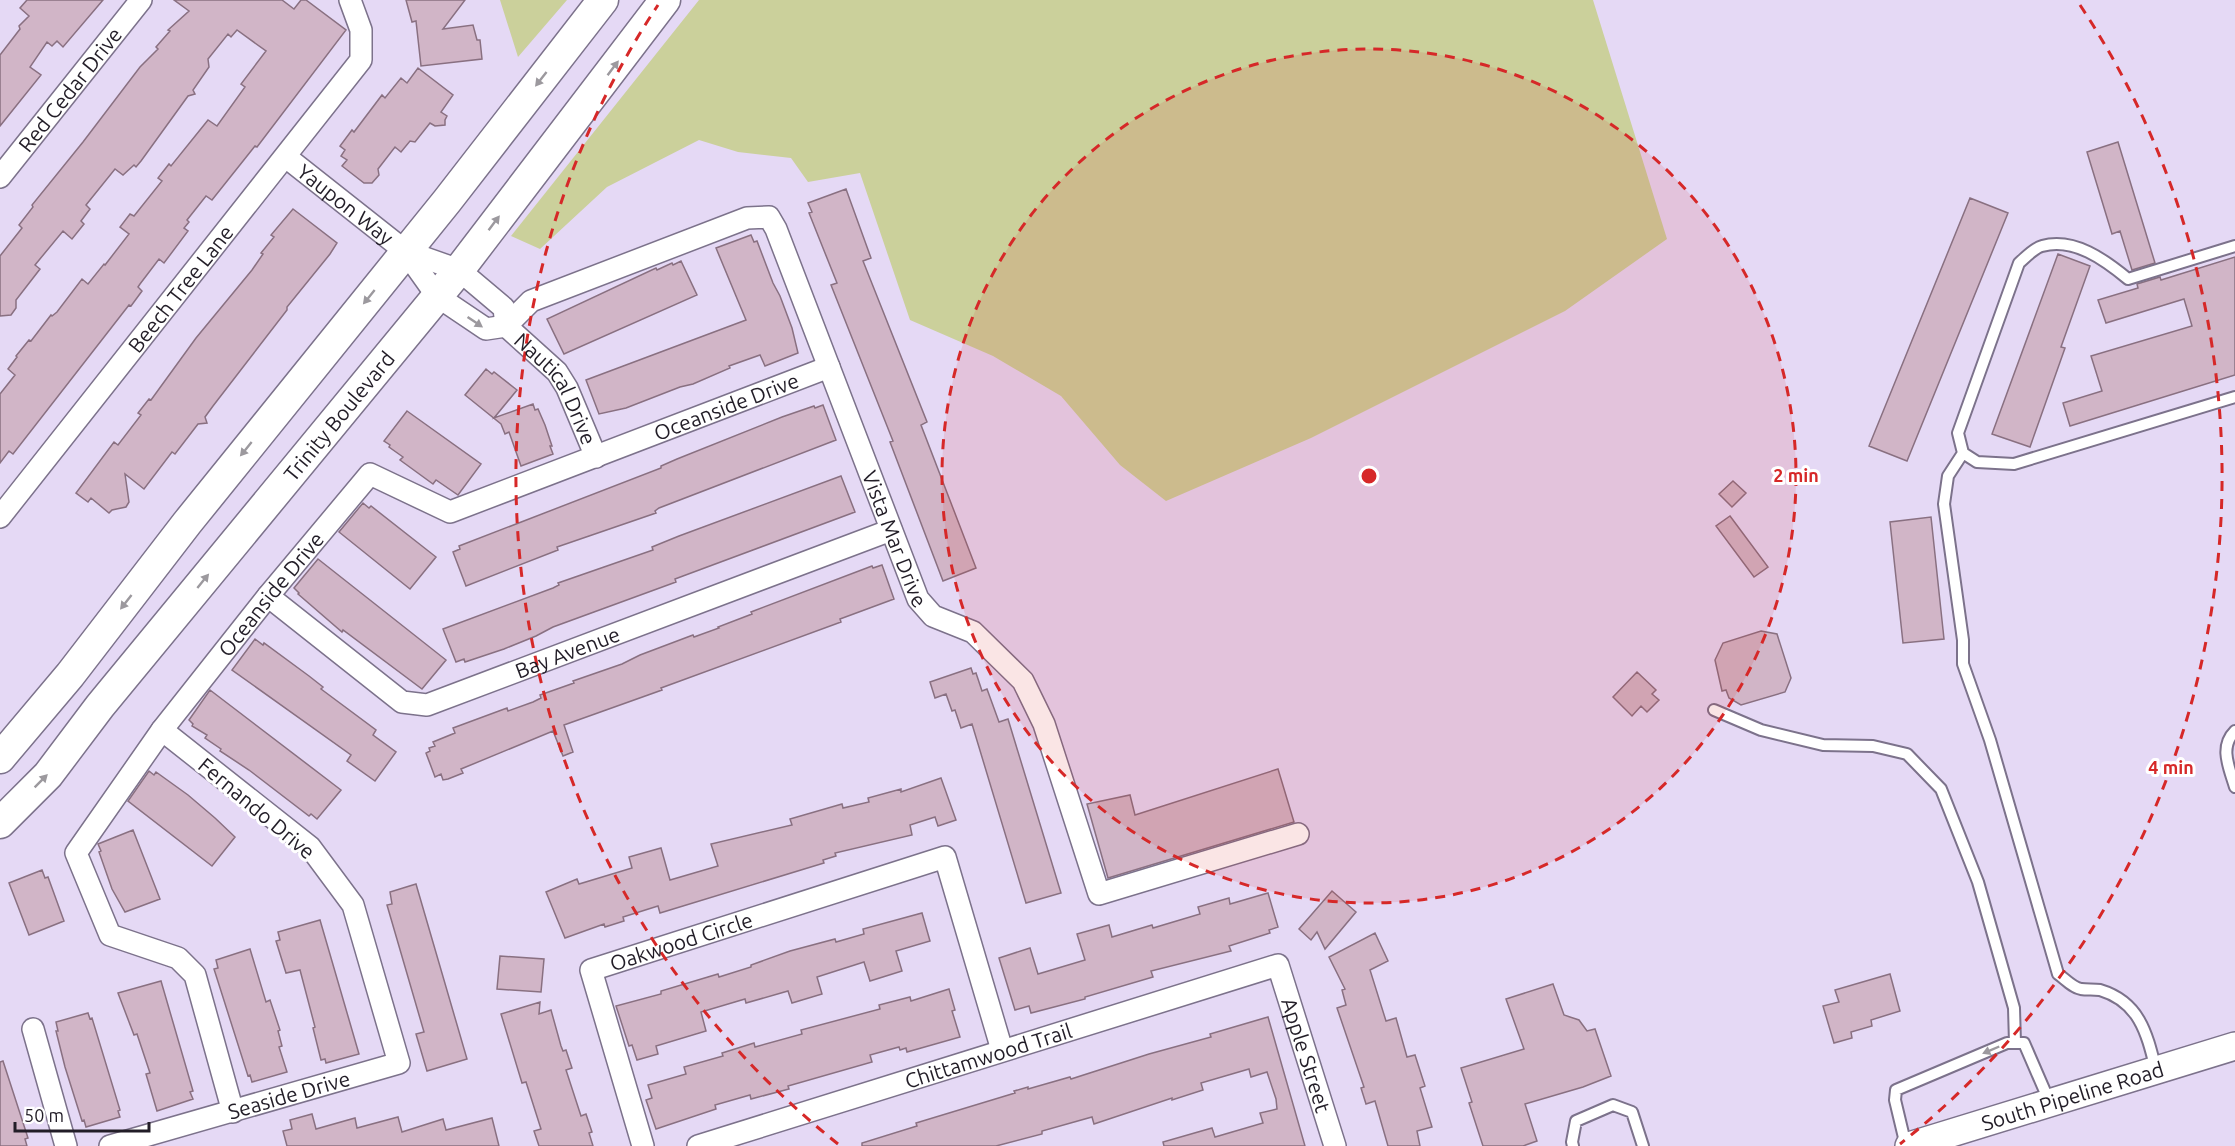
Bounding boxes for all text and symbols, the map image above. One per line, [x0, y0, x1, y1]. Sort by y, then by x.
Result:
street label: Red Cedar Drive [13, 23, 126, 156]
one-way arrow [606, 61, 618, 76]
one-way arrow [535, 71, 547, 87]
street label: Yaupon Way [293, 159, 398, 249]
one-way arrow [488, 216, 500, 231]
street label: Beech Tree Lane [123, 220, 238, 357]
one-way arrow [362, 289, 375, 305]
one-way arrow [467, 316, 483, 327]
street label: Nautical Drive [510, 328, 601, 448]
street label: Trinity Boulevard [279, 346, 399, 485]
street label: Oceanside Drive [650, 368, 802, 445]
one-way arrow [240, 441, 253, 457]
text: 2 min [1773, 465, 1819, 485]
centre of rings [1359, 466, 1379, 486]
street label: Vista Mar Drive [858, 467, 932, 612]
street label: Oceanside Drive [213, 527, 328, 661]
one-way arrow [197, 573, 210, 589]
one-way arrow [119, 594, 132, 610]
street label: Bay Avenue [512, 621, 623, 683]
street label: Fernando Drive [194, 752, 320, 864]
text: 4 min [2148, 757, 2194, 777]
one-way arrow [34, 775, 48, 789]
street label: Oakwood Circle [607, 907, 755, 975]
street label: Apple Street [1277, 995, 1336, 1115]
street label: Chittamwood Trail [902, 1018, 1075, 1093]
one-way arrow [1981, 1045, 1999, 1055]
street label: South Pipeline Road [1978, 1057, 2167, 1135]
street label: Seaside Drive [225, 1066, 353, 1124]
scale bar [15, 1095, 148, 1133]
text: 50 m [24, 1105, 64, 1125]

